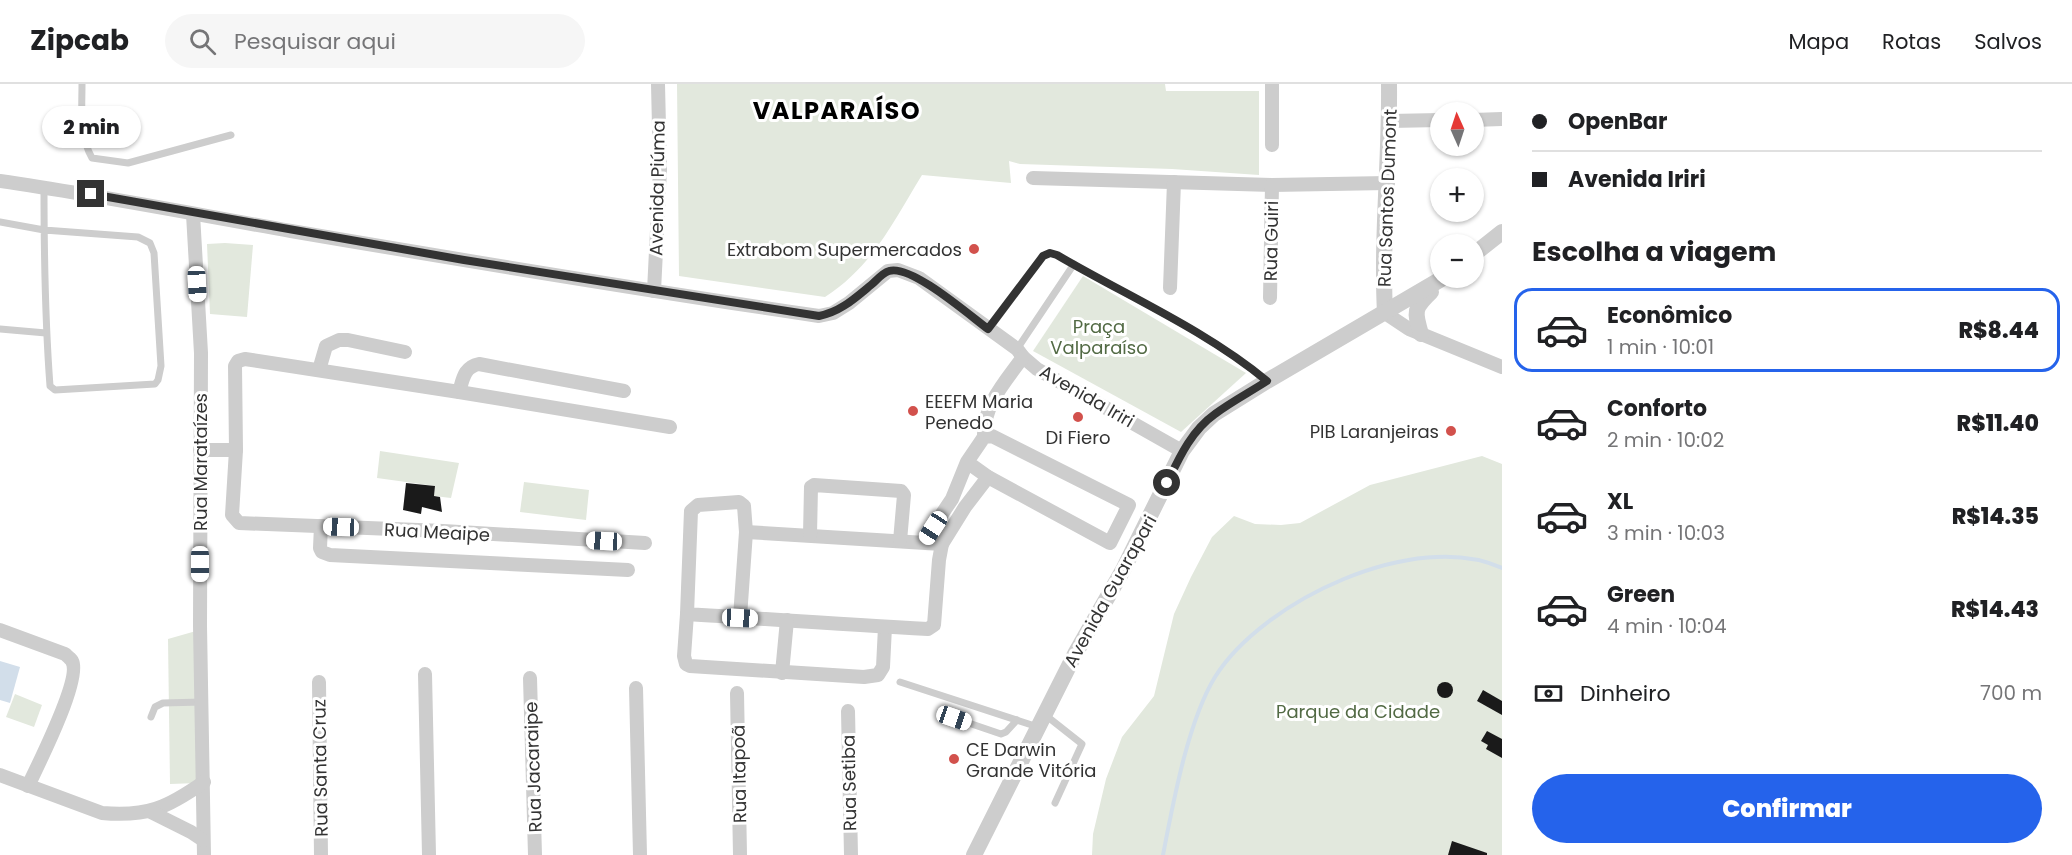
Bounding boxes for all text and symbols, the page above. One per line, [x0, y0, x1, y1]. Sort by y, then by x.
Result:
search box [165, 14, 585, 68]
text: Zipcab [30, 21, 129, 60]
icon: search [186, 25, 219, 58]
text: Pesquisar aqui [234, 26, 396, 57]
text: Mapa [1788, 27, 1849, 56]
text: Rotas [1882, 27, 1941, 56]
text: Salvos [1974, 27, 2042, 56]
district label: VALPARAÍSO [753, 94, 921, 127]
north arrow [1430, 102, 1484, 156]
map controls [1430, 102, 1484, 288]
text: OpenBar [1568, 106, 1667, 137]
callout: 2 min [42, 107, 140, 149]
street label: Rua Santos Dumont [1371, 108, 1403, 288]
text: 2 min [63, 113, 120, 141]
street label: Avenida Piúma [643, 120, 671, 256]
text: Avenida Iriri [1568, 164, 1706, 195]
button: + [1430, 168, 1484, 222]
route end [77, 180, 104, 207]
street label: Rua Guiri [1258, 201, 1284, 281]
text: Escolha a viagem [1532, 233, 1776, 270]
button: − [1430, 234, 1484, 288]
place label: Extrabom Supermercados [727, 237, 962, 262]
marker: Extrabom Supermercados [967, 242, 981, 256]
car [187, 266, 207, 302]
text: Econômico [1607, 300, 1732, 331]
icon: car [1535, 303, 1589, 357]
park label: Praça Valparaíso [1050, 314, 1148, 360]
text: R$8.44 [1959, 315, 2039, 346]
text: 1 min · 10:01 [1607, 333, 1714, 361]
street label: Avenida Iriri [1035, 359, 1139, 433]
place label: EEEFM Maria Penedo [925, 389, 1033, 435]
street label: Rua Marataízes [188, 393, 213, 531]
text: Conforto [1607, 393, 1707, 424]
icon: car [1535, 396, 1589, 450]
marker: EEEFM Maria Penedo [906, 404, 920, 418]
text: R$11.40 [1957, 408, 2039, 439]
marker: Di Fiero [1071, 410, 1085, 424]
place label: PIB Laranjeiras [1310, 419, 1439, 444]
marker: PIB Laranjeiras [1444, 424, 1458, 438]
place label: Di Fiero [1046, 425, 1110, 450]
text: 2 min · 10:02 [1607, 426, 1724, 454]
route start [1153, 469, 1180, 496]
text: XL [1607, 486, 1633, 517]
icon: car [1535, 489, 1589, 543]
text: R$14.35 [1952, 501, 2039, 532]
car [916, 508, 950, 548]
street label: Avenida Guarapari [1058, 510, 1162, 672]
car [323, 517, 359, 537]
street label: Rua Meaipe [383, 517, 491, 547]
text: 3 min · 10:03 [1607, 519, 1725, 547]
car [586, 531, 622, 551]
car [191, 546, 209, 582]
text: Green [1607, 579, 1675, 610]
icon: car [1535, 582, 1589, 636]
text: R$14.43 [1951, 594, 2039, 625]
car [722, 608, 758, 628]
text: 4 min · 10:04 [1607, 612, 1727, 640]
icon: cash [1532, 677, 1565, 710]
text: Dinheiro [1580, 678, 1670, 709]
text: 700 m [1980, 679, 2042, 707]
street label: Rua Santa Cruz [306, 699, 334, 837]
park label: Parque da Cidade [1276, 699, 1440, 724]
street label: Rua Jacaraipe [518, 701, 548, 833]
car [934, 704, 974, 732]
street label: Rua Itapoã [726, 725, 752, 823]
street label: Rua Setiba [836, 735, 862, 831]
place label: CE Darwin Grande Vitória [966, 737, 1097, 783]
marker: CE Darwin Grande Vitória [947, 752, 961, 766]
button: Confirmar [1532, 774, 2042, 843]

